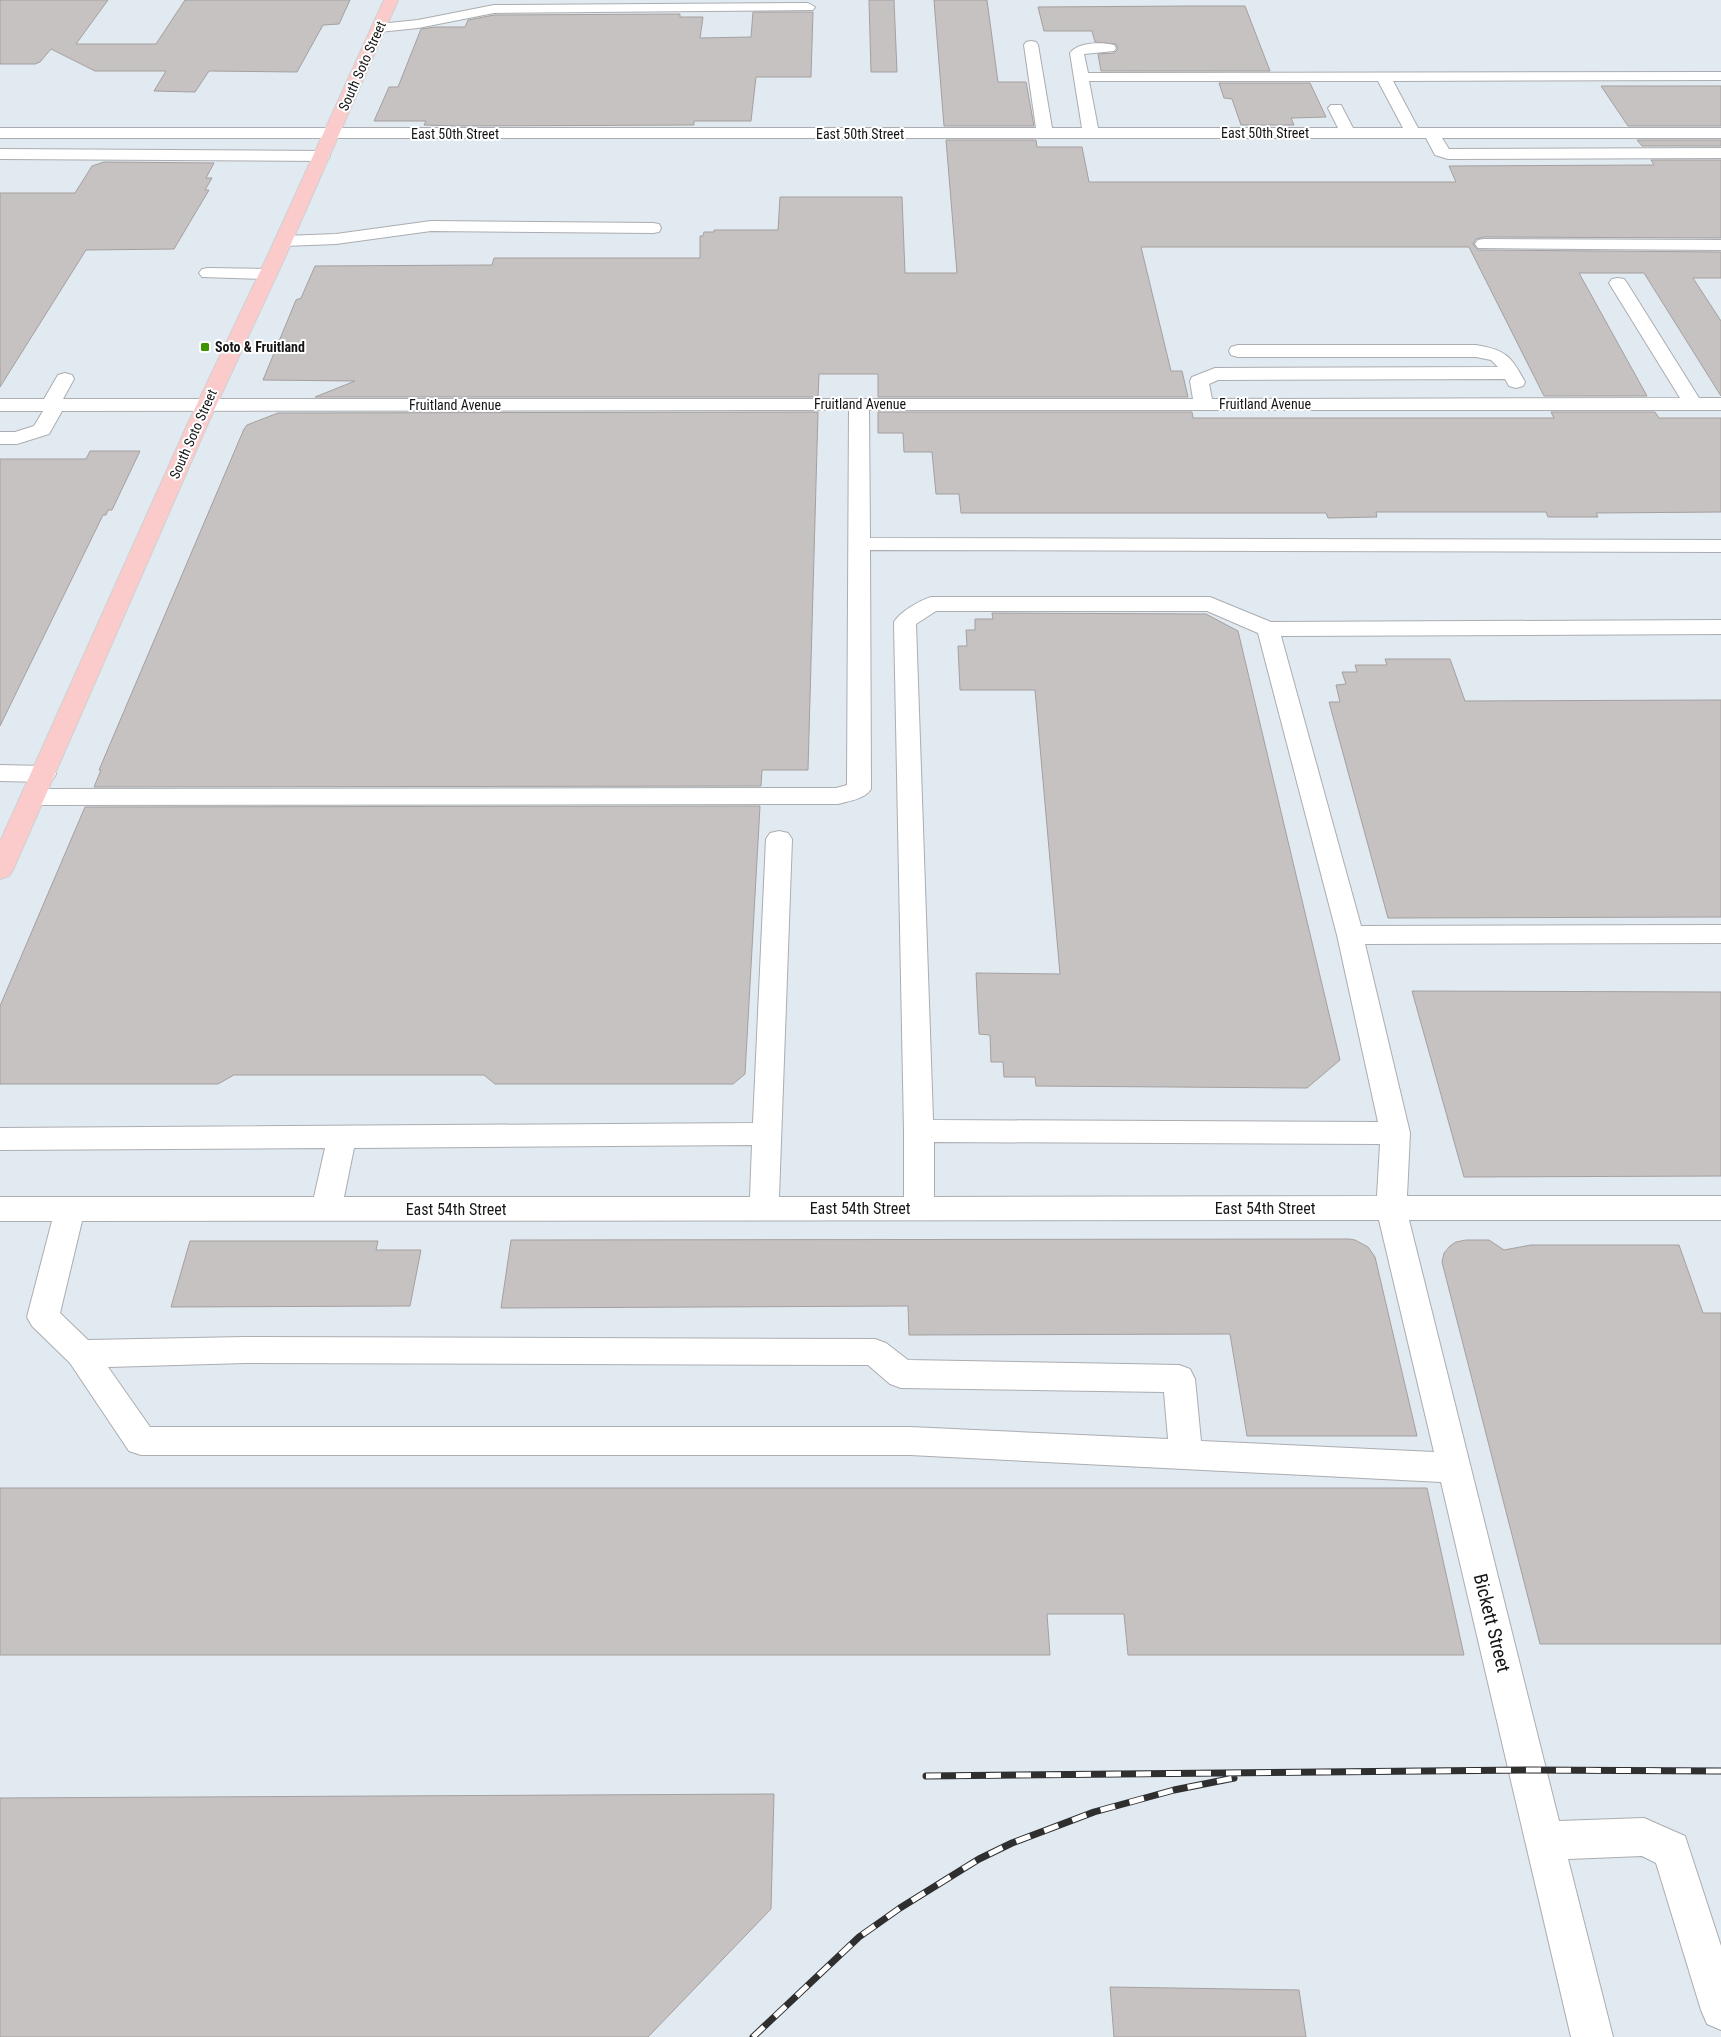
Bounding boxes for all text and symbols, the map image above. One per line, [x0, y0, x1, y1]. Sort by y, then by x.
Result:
street label: South Soto Street [335, 19, 389, 113]
street label: East 50th Street [1221, 125, 1309, 141]
street label: East 50th Street [411, 126, 499, 142]
street label: East 50th Street [816, 126, 904, 142]
place label: Soto & Fruitland [215, 339, 305, 355]
marker: Soto & Fruitland [199, 341, 211, 353]
street label: South Soto Street [166, 387, 220, 481]
street label: Fruitland Avenue [814, 396, 906, 412]
street label: Fruitland Avenue [1219, 396, 1311, 412]
street label: Fruitland Avenue [409, 397, 501, 413]
street label: East 54th Street [810, 1199, 911, 1218]
street label: East 54th Street [1215, 1199, 1316, 1218]
street label: East 54th Street [406, 1200, 507, 1219]
street label: Bickett Street [1469, 1571, 1515, 1675]

